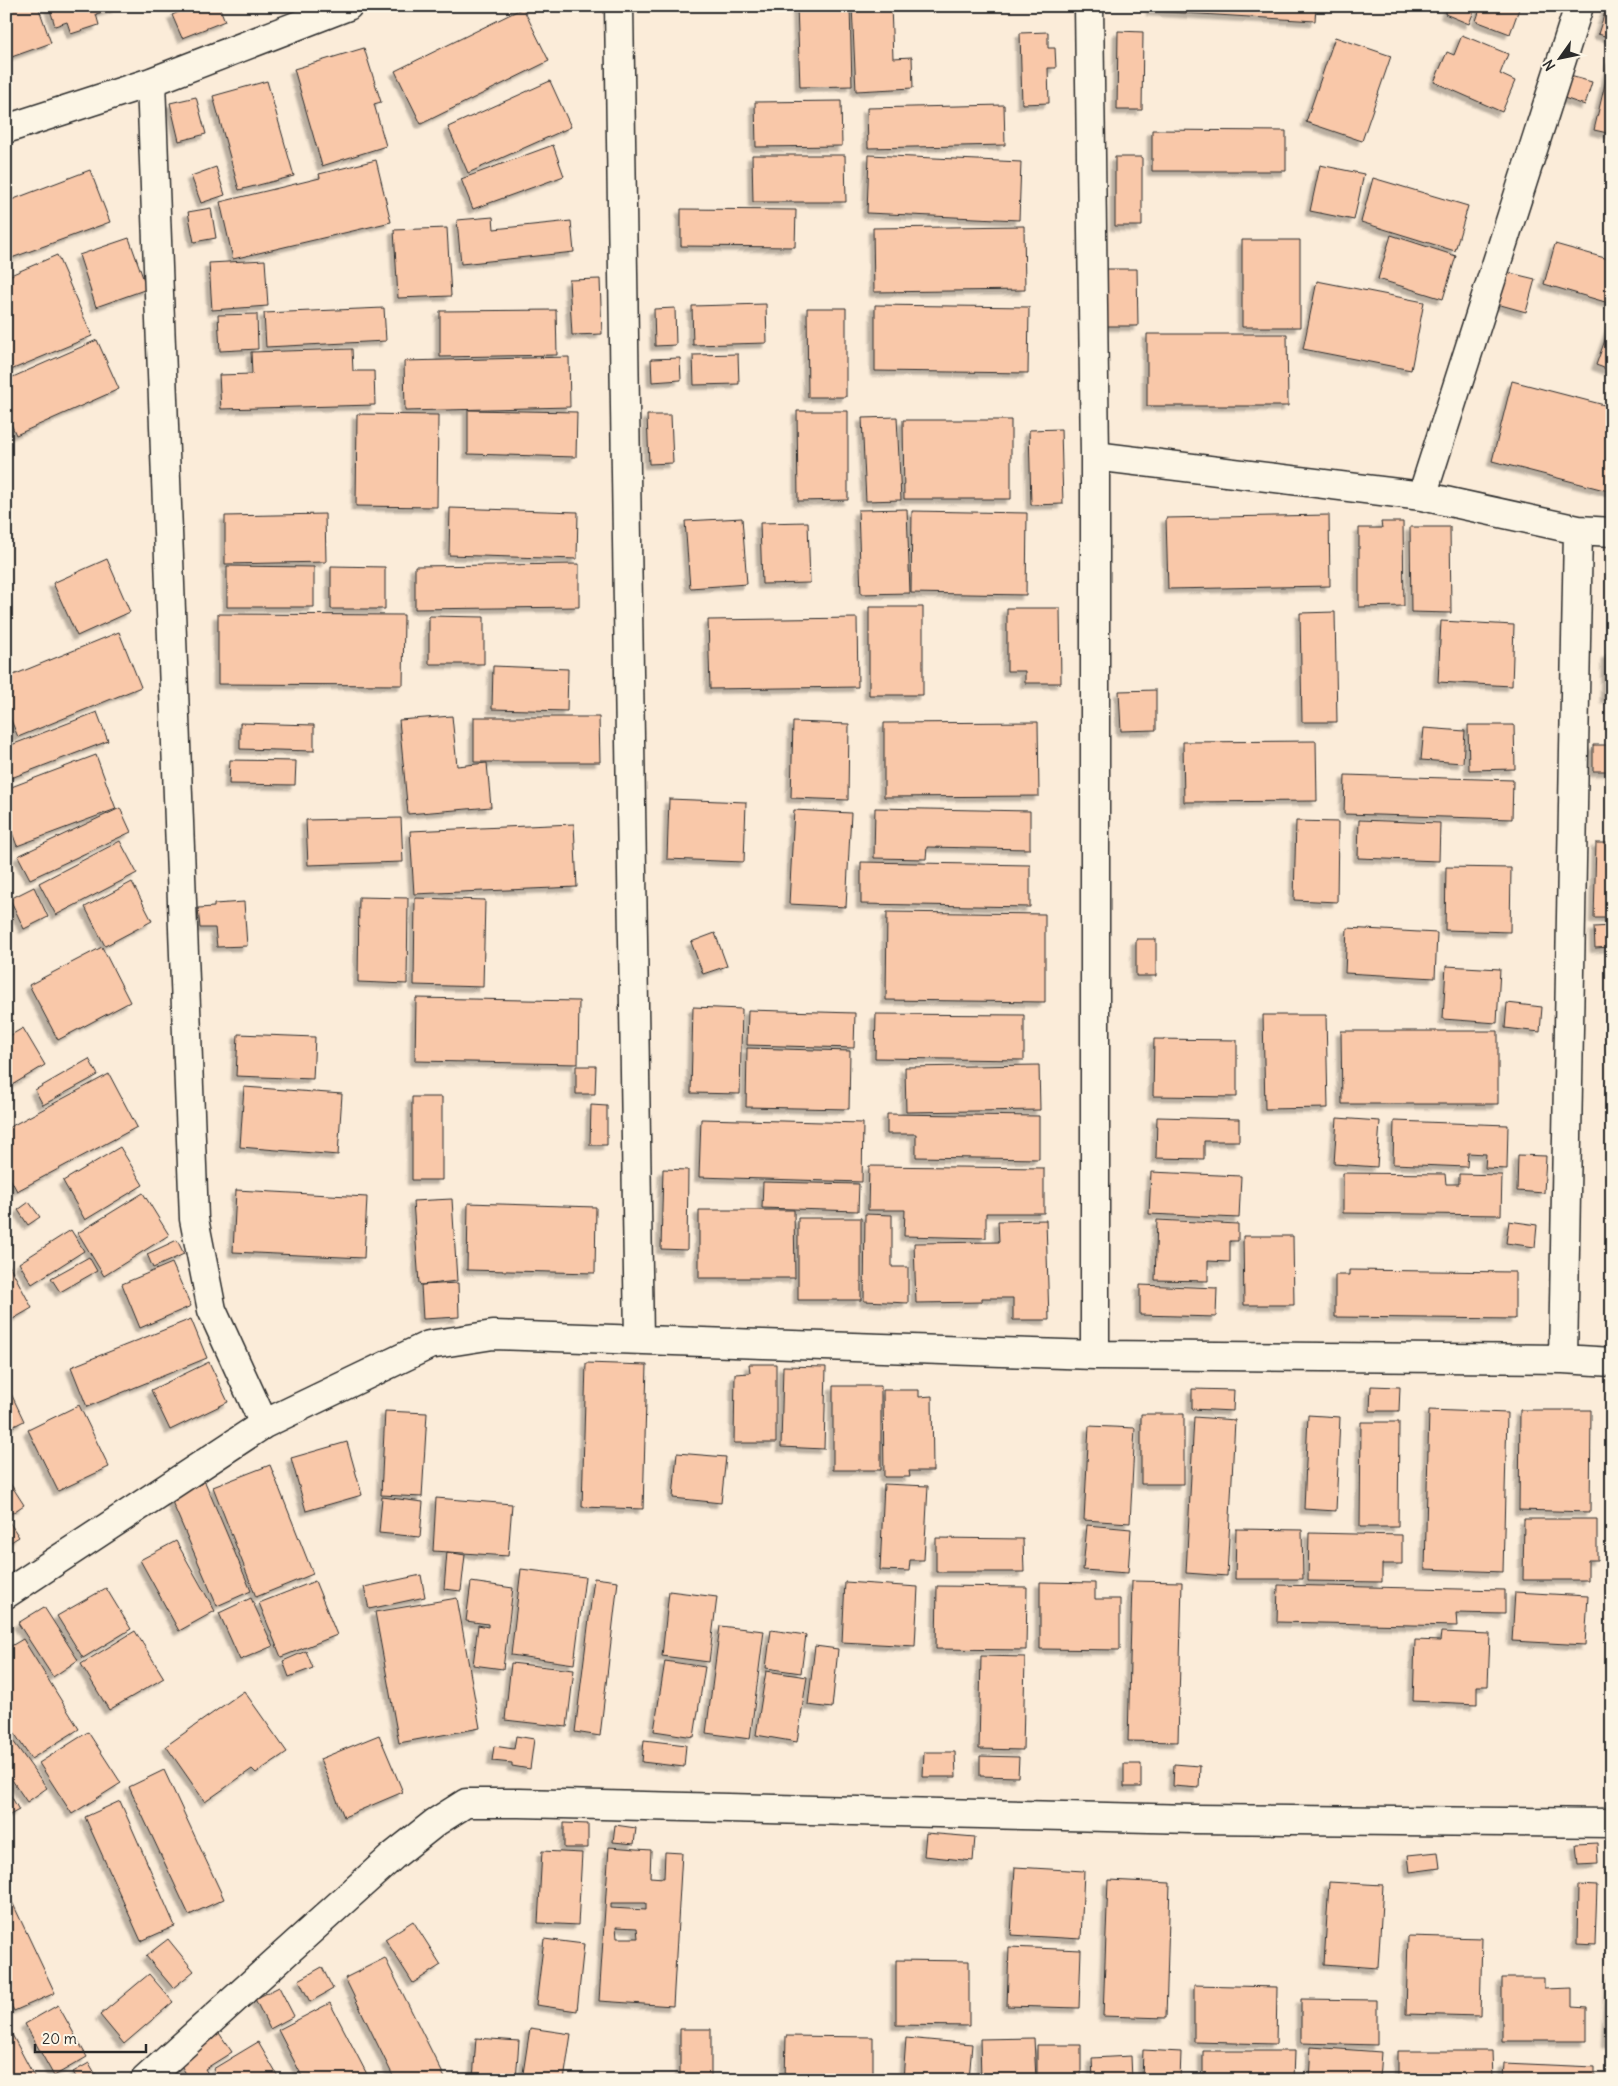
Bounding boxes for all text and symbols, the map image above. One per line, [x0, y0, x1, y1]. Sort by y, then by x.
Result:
north arrow [1536, 32, 1586, 82]
text: N [1539, 56, 1559, 74]
scale bar [35, 2021, 146, 2053]
text: 20 m [42, 2029, 77, 2048]

